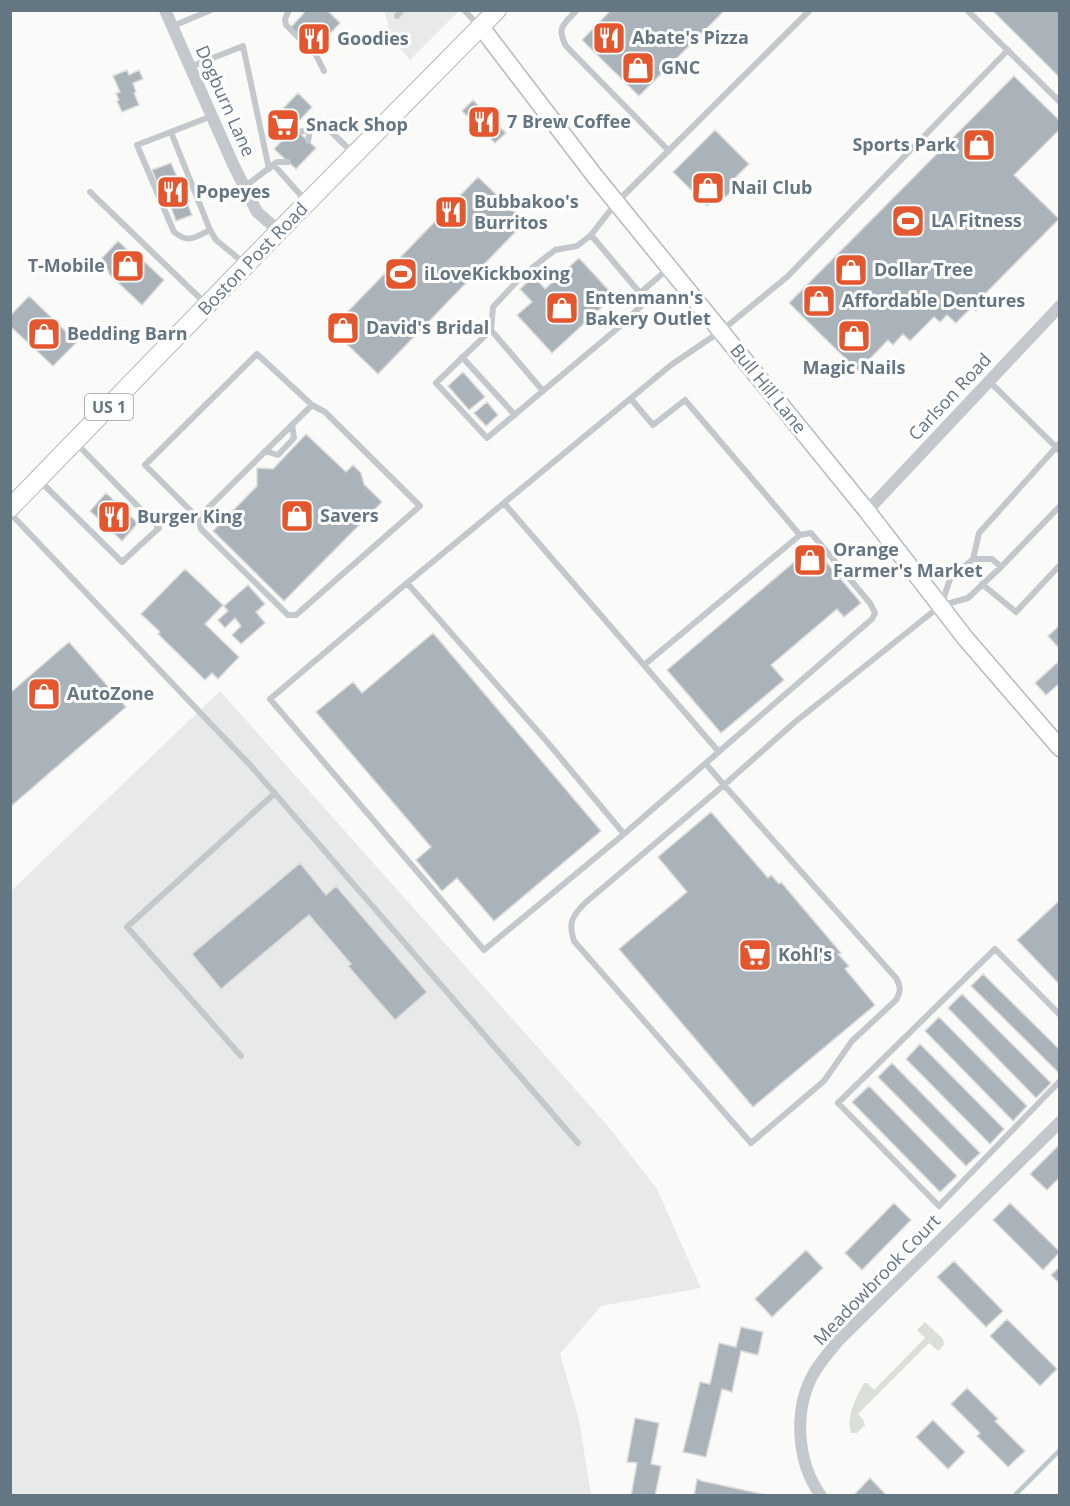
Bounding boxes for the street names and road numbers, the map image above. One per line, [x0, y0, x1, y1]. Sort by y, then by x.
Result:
street label: Dogburn Lane [191, 41, 261, 160]
street label: Boston Post Road [192, 197, 312, 320]
street label: Bull Hill Lane [725, 339, 812, 438]
street label: Carlson Road [903, 347, 996, 445]
road number: US 1 [85, 394, 133, 420]
street label: Meadowbrook Court [807, 1209, 945, 1350]

